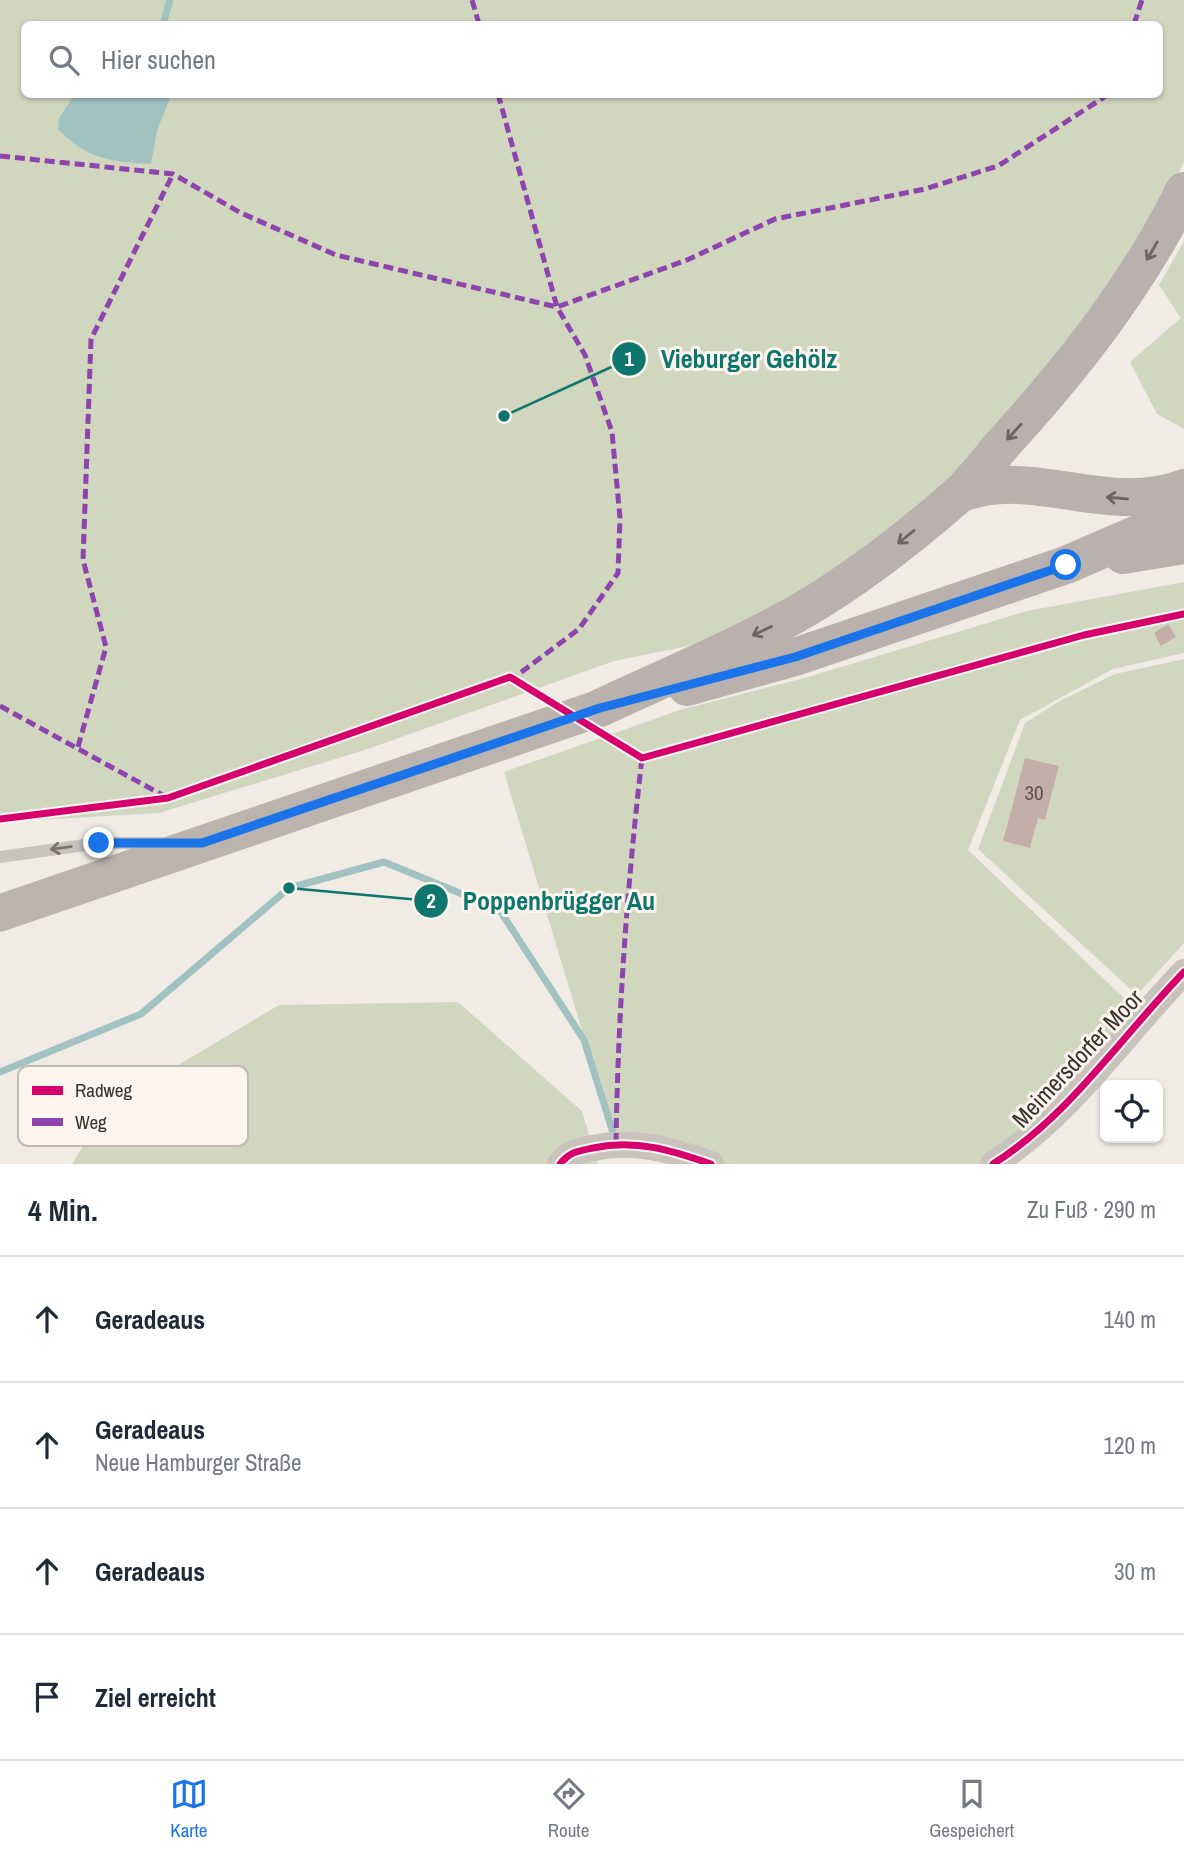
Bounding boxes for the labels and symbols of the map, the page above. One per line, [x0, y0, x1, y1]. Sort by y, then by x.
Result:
one-way arrow [1144, 240, 1158, 260]
callout: Vieburger Gehölz [612, 336, 851, 383]
text: Vieburger Gehölz [661, 341, 837, 376]
text: 1 [624, 344, 634, 373]
one-way arrow [1006, 422, 1022, 440]
one-way arrow [1107, 491, 1129, 504]
one-way arrow [897, 529, 916, 544]
route start [1050, 549, 1081, 580]
one-way arrow [752, 625, 773, 639]
house number: 30 [1024, 778, 1044, 807]
route end [83, 827, 114, 858]
one-way arrow [50, 842, 73, 855]
callout: Poppenbrügger Au [413, 877, 669, 924]
text: Poppenbrügger Au [463, 883, 655, 918]
text: 2 [426, 886, 436, 915]
street label: Meimersdorfer Moor [1005, 982, 1150, 1134]
legend [18, 1066, 248, 1146]
text: Radweg [75, 1077, 132, 1103]
text: Weg [75, 1109, 107, 1135]

